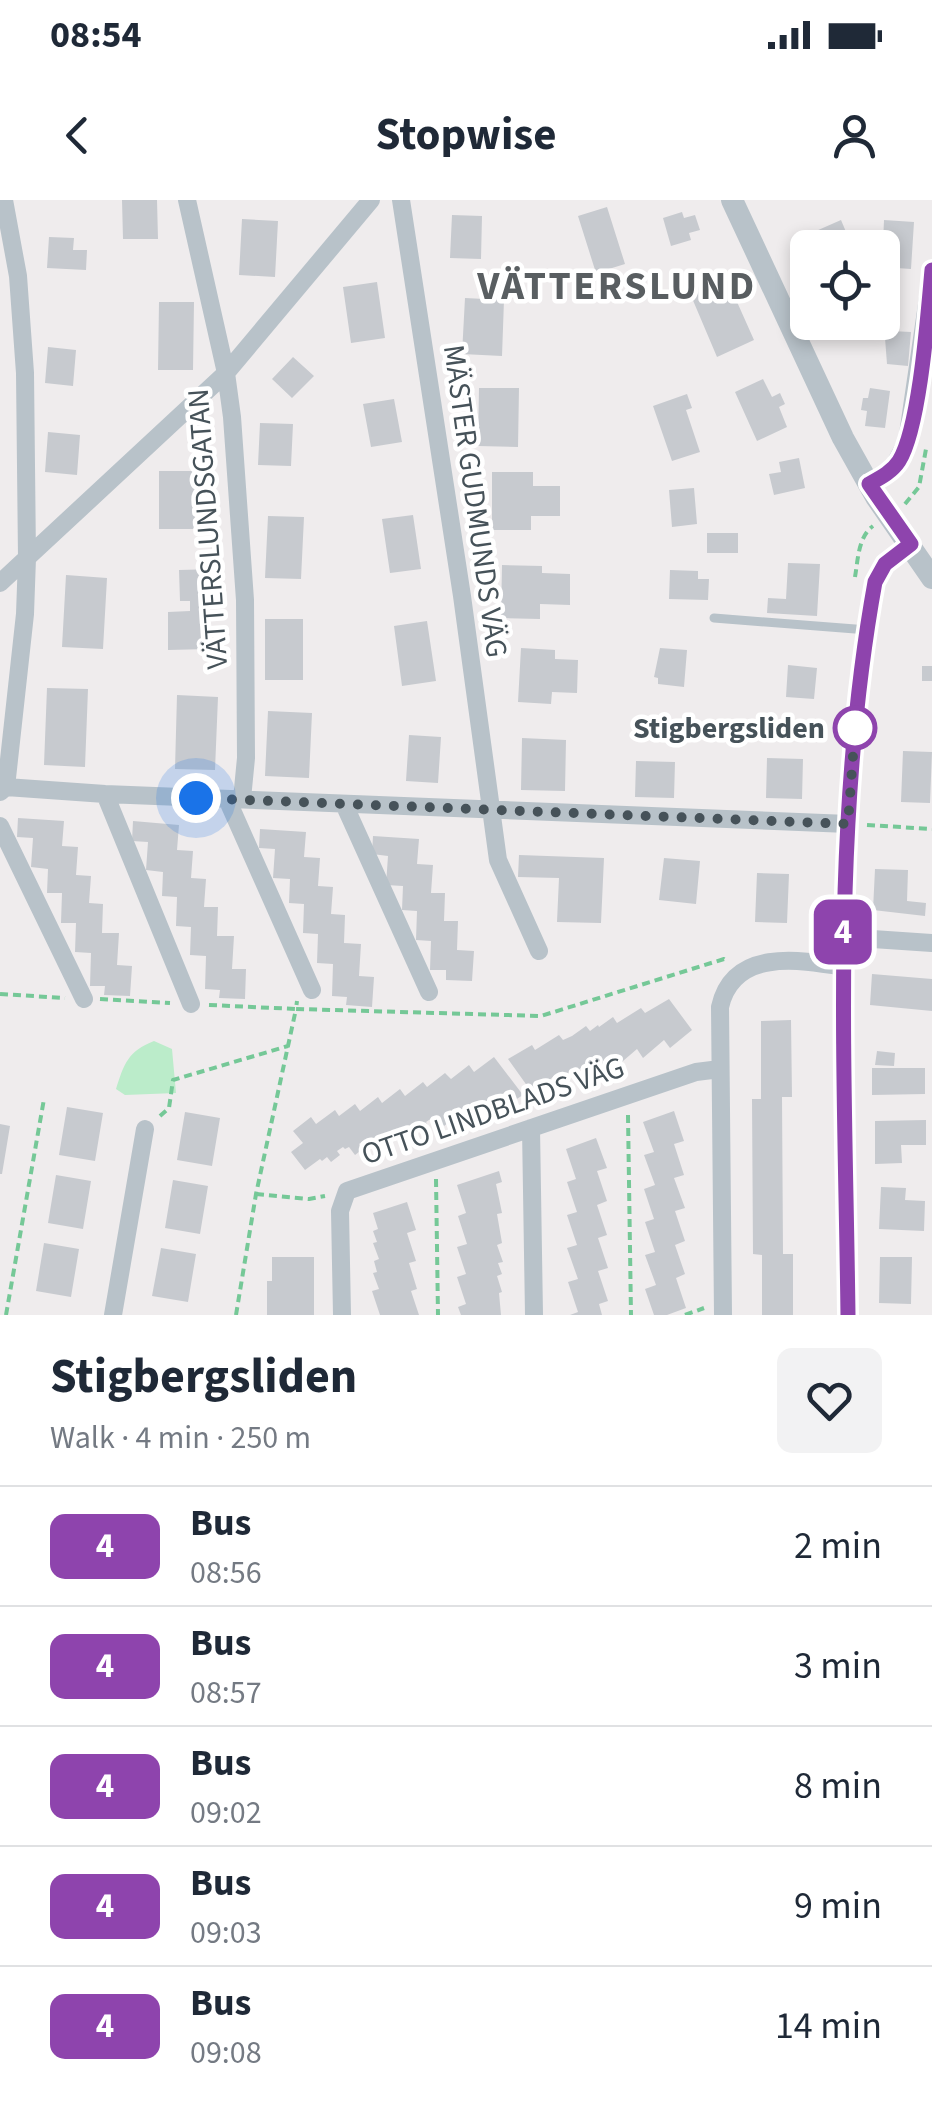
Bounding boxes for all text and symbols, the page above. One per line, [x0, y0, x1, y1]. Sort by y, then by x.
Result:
text: 08:54 [50, 8, 142, 62]
text: Stopwise [375, 103, 557, 167]
icon: back [50, 108, 105, 163]
icon: person [827, 108, 882, 163]
map controls [790, 230, 900, 340]
button: locate [790, 230, 900, 340]
district label: VÄTTERSLUND [476, 258, 757, 315]
street label: MÄSTER GUDMUNDS VÄG [432, 342, 518, 660]
street label: VÄTTERSLUNDSGATAN [177, 387, 239, 671]
place label: Stigbergsliden [633, 707, 825, 750]
marker: Stigbergsliden [834, 707, 876, 749]
your location [171, 773, 221, 823]
line badge: 4 [810, 900, 876, 964]
text: 4 [834, 907, 852, 957]
street label: OTTO LINDBLADS VÄG [356, 1046, 630, 1176]
text: Stigbergsliden [50, 1343, 357, 1411]
button: heart [777, 1348, 882, 1453]
text: Walk · 4 min · 250 m [50, 1415, 311, 1461]
text: Bus [190, 1496, 251, 1550]
text: 2 min [794, 1519, 882, 1573]
text: 4 [96, 1521, 114, 1571]
text: 08:56 [190, 1550, 262, 1596]
text: Bus [190, 1616, 251, 1670]
text: 3 min [794, 1639, 882, 1693]
text: 4 [96, 1641, 114, 1691]
text: 08:57 [190, 1670, 262, 1716]
text: Bus [190, 1736, 251, 1790]
text: 8 min [794, 1759, 882, 1813]
text: 4 [96, 1761, 114, 1811]
text: 09:02 [190, 1790, 262, 1836]
text: Bus [190, 1856, 251, 1910]
text: 9 min [794, 1879, 882, 1933]
text: 4 [96, 1881, 114, 1931]
text: 09:03 [190, 1910, 262, 1956]
text: Bus [190, 1976, 251, 2030]
text: 14 min [775, 1999, 882, 2053]
text: 4 [96, 2001, 114, 2051]
text: 09:08 [190, 2030, 262, 2076]

